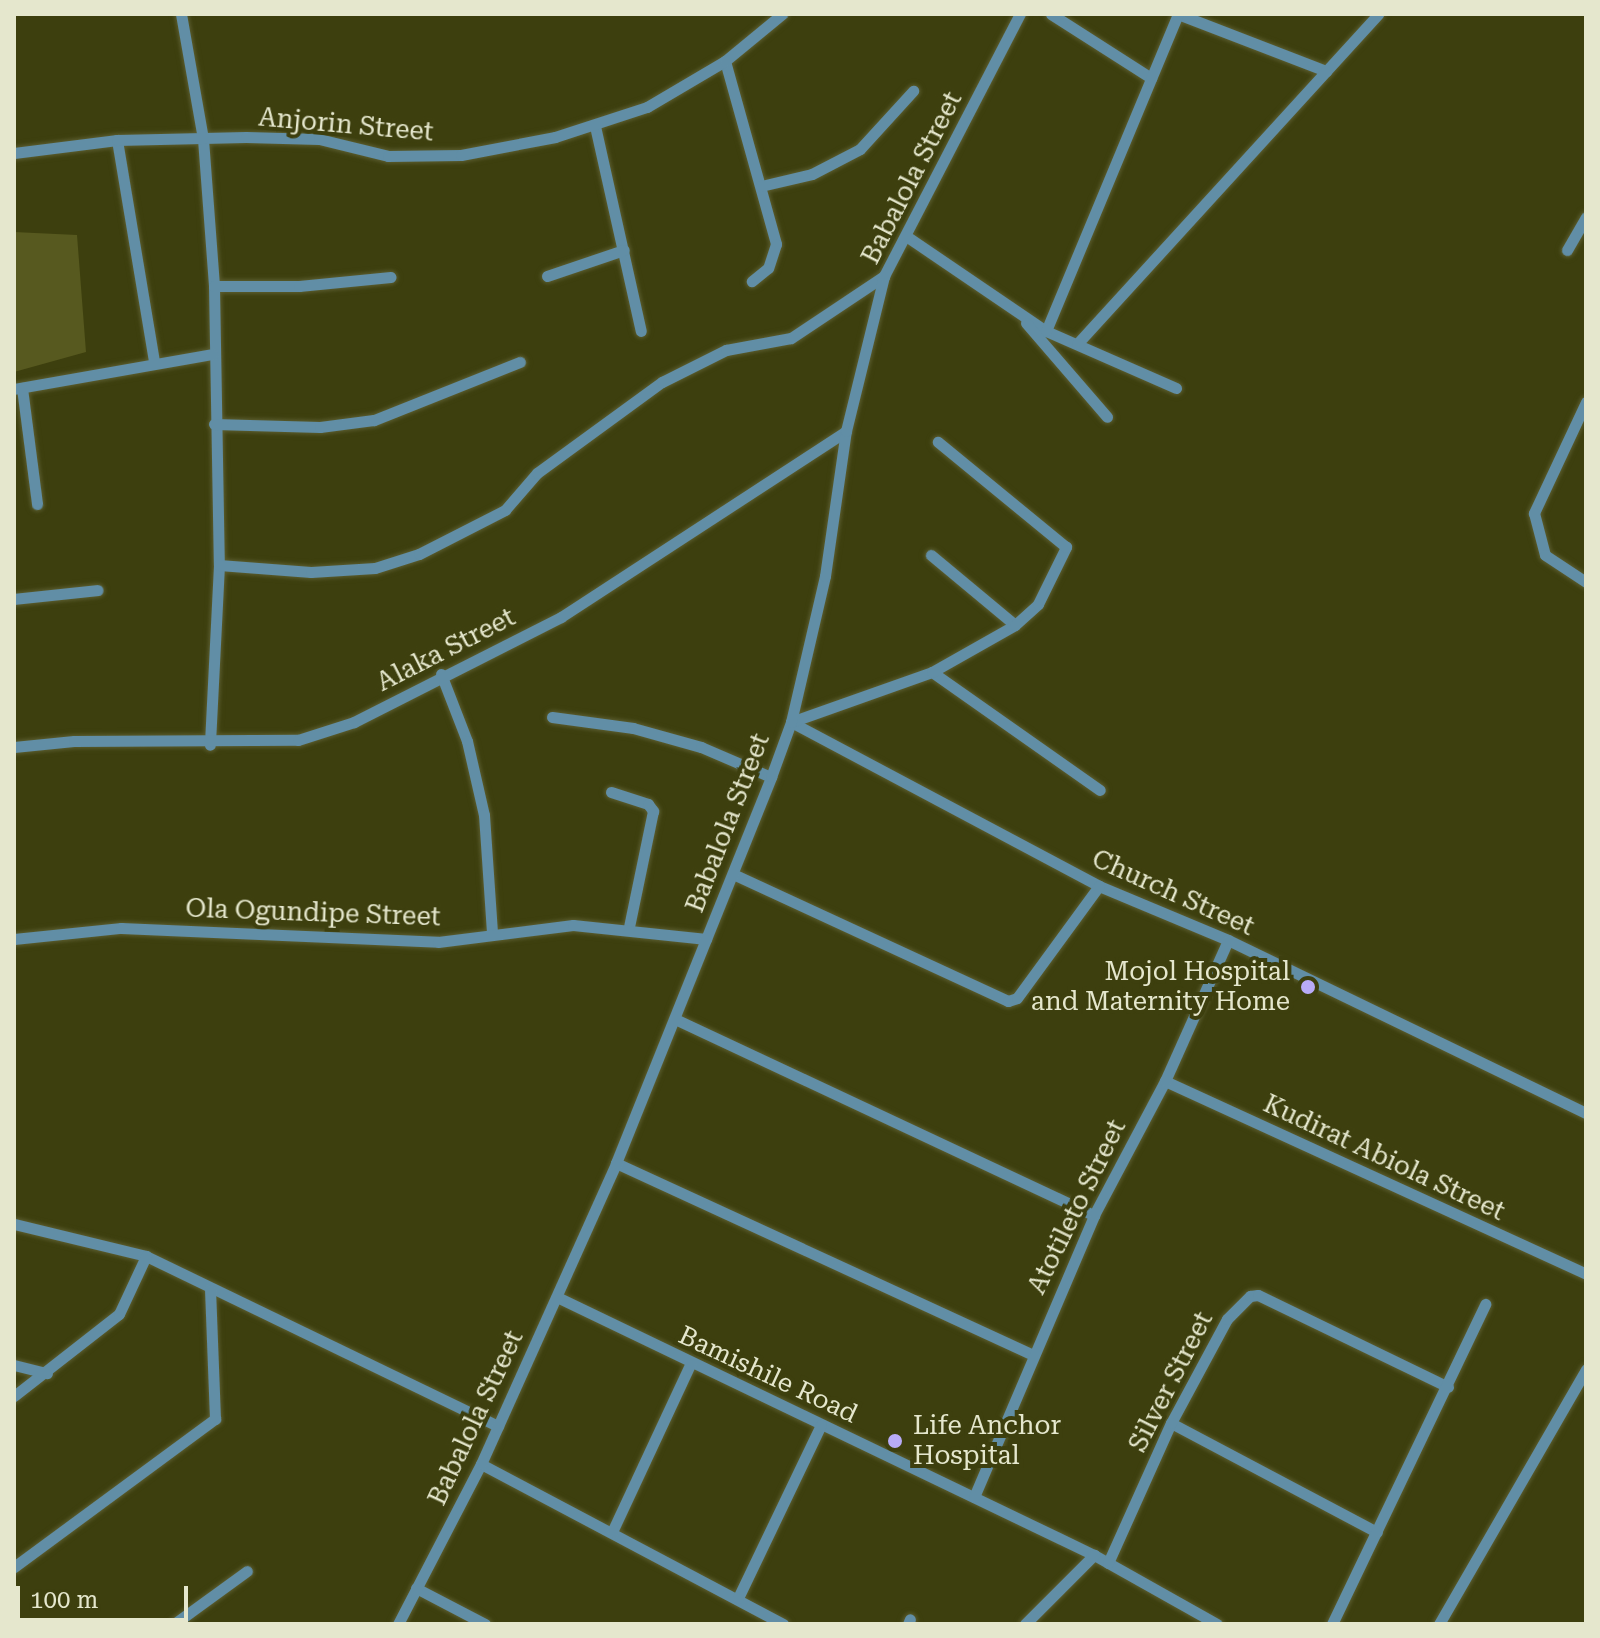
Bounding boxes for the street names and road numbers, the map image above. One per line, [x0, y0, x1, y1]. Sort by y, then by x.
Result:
street label: Babalola Street [855, 87, 969, 269]
street label: Anjorin Street [257, 102, 435, 148]
street label: Alaka Street [371, 602, 521, 698]
street label: Babalola Street [680, 729, 776, 917]
street label: Church Street [1087, 843, 1259, 943]
street label: Ola Ogundipe Street [185, 893, 441, 933]
street label: Kudirat Abiola Street [1258, 1088, 1510, 1228]
street label: Atotileto Street [1021, 1115, 1133, 1299]
street label: Silver Street [1122, 1307, 1220, 1457]
street label: Bamishile Road [674, 1320, 862, 1430]
street label: Babalola Street [422, 1326, 530, 1510]

